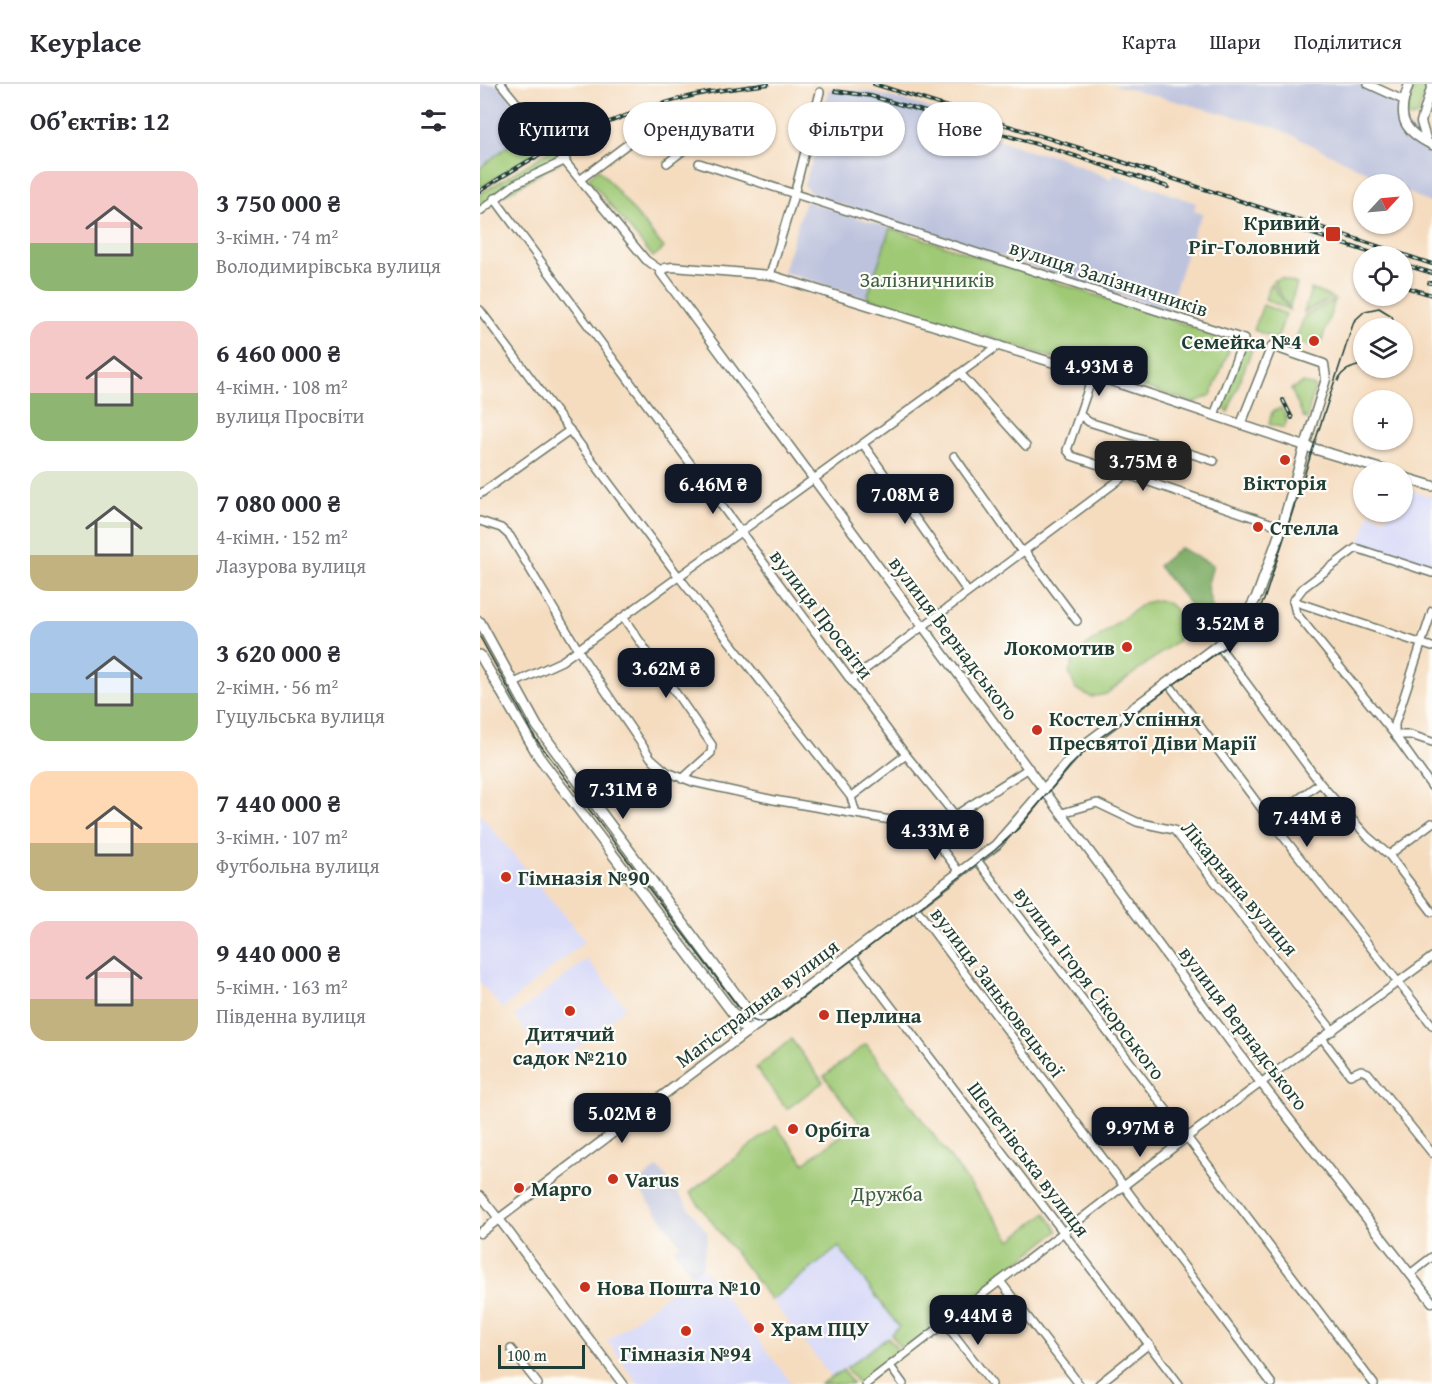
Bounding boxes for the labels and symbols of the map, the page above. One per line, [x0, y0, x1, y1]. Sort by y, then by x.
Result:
north arrow [1353, 174, 1413, 234]
place label: Кривий Ріг-Головний [1189, 207, 1320, 262]
marker: Кривий Ріг-Головний [1324, 225, 1342, 243]
street label: вулиця Залізничників [1006, 231, 1212, 325]
park label: Залізничників [859, 264, 995, 295]
place label: Семейка №4 [1182, 326, 1302, 357]
marker: Семейка №4 [1307, 334, 1321, 348]
pin: 4.93M ₴ [1044, 346, 1154, 397]
pin: 3.75M ₴ [1088, 441, 1198, 492]
marker: Вікторія [1278, 453, 1292, 467]
pin: 6.46M ₴ [658, 464, 768, 515]
place label: Вікторія [1243, 467, 1327, 498]
pin: 7.08M ₴ [850, 474, 960, 525]
place label: Стелла [1270, 512, 1339, 543]
marker: Стелла [1251, 520, 1265, 534]
street label: вулиця Просвіти [763, 542, 881, 686]
street label: вулиця Вернадського [882, 549, 1026, 727]
pin: 3.52M ₴ [1175, 603, 1285, 654]
place label: Локомотив [1004, 632, 1115, 663]
marker: Локомотив [1120, 640, 1134, 654]
pin: 3.62M ₴ [611, 648, 721, 699]
place label: Костел Успіння Пресвятої Діви Марії [1049, 703, 1257, 758]
marker: Костел Успіння Пресвятої Діви Марії [1030, 723, 1044, 737]
pin: 7.31M ₴ [568, 769, 678, 820]
pin: 7.44M ₴ [1252, 797, 1362, 848]
pin: 4.33M ₴ [880, 810, 990, 861]
street label: Лікарняна вулиця [1174, 813, 1306, 963]
place label: Гімназія №90 [518, 862, 650, 893]
marker: Гімназія №90 [499, 870, 513, 884]
street label: вулиця Ігоря Сікорського [1007, 880, 1173, 1086]
street label: вулиця Заньковецької [923, 900, 1073, 1084]
street label: Магістральна вулиця [669, 931, 846, 1075]
street label: вулиця Вернадського [1172, 939, 1316, 1117]
place label: Перлина [836, 1000, 922, 1031]
marker: Дитячий садок №210 [563, 1004, 577, 1018]
marker: Перлина [817, 1008, 831, 1022]
place label: Дитячий садок №210 [513, 1018, 627, 1073]
street label: Шепетівська вулиця [960, 1075, 1098, 1244]
pin: 5.02M ₴ [567, 1093, 677, 1144]
pin: 9.97M ₴ [1085, 1107, 1195, 1158]
place label: Орбіта [805, 1114, 870, 1145]
marker: Орбіта [786, 1122, 800, 1136]
place label: Varus [625, 1164, 679, 1195]
marker: Varus [606, 1172, 620, 1186]
place label: Марго [531, 1173, 592, 1204]
park label: Дружба [850, 1178, 923, 1209]
marker: Марго [512, 1181, 526, 1195]
place label: Нова Пошта №10 [597, 1272, 761, 1303]
marker: Нова Пошта №10 [578, 1280, 592, 1294]
pin: 9.44M ₴ [923, 1295, 1033, 1346]
place label: Храм ПЦУ [771, 1313, 870, 1344]
marker: Храм ПЦУ [752, 1321, 766, 1335]
marker: Гімназія №94 [679, 1324, 693, 1338]
place label: Гімназія №94 [620, 1338, 752, 1369]
scale bar [498, 1342, 585, 1370]

